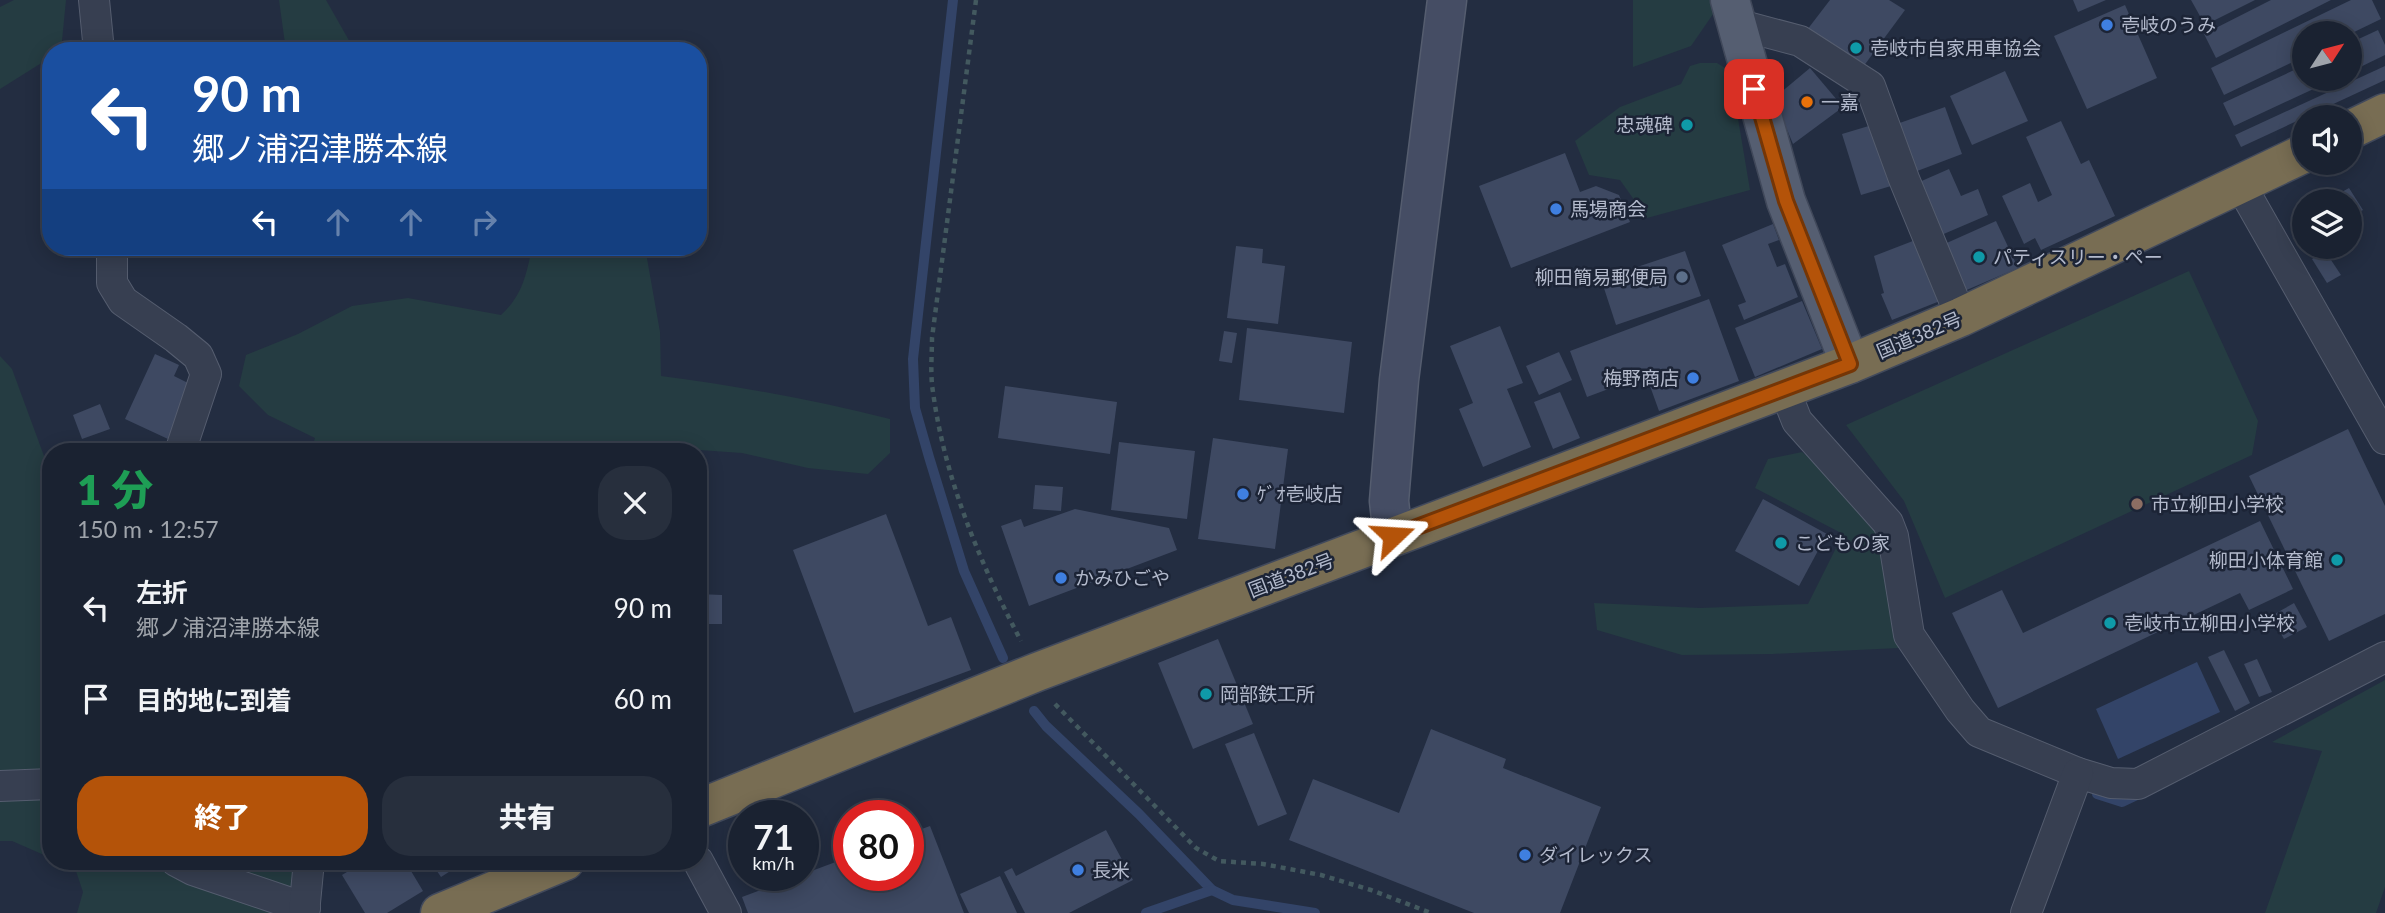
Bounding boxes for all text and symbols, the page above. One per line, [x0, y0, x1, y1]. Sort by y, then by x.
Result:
place label: 壱岐のうみ [2121, 13, 2216, 36]
marker: 壱岐のうみ [2099, 17, 2115, 33]
north arrow [2292, 21, 2362, 91]
map controls [2292, 21, 2362, 259]
place label: 壱岐市自家用車協会 [1870, 36, 2041, 59]
marker: 壱岐市自家用車協会 [1848, 40, 1864, 56]
pin [1724, 59, 1784, 119]
text: 90 m [192, 64, 302, 122]
icon: left [77, 70, 168, 161]
icon: arrive [1735, 70, 1773, 108]
place label: 一嘉 [1821, 90, 1859, 113]
marker: 一嘉 [1799, 94, 1815, 110]
button: sound [2292, 105, 2362, 175]
place label: 忠魂碑 [1616, 113, 1673, 136]
marker: 忠魂碑 [1679, 117, 1695, 133]
text: 郷ノ浦沼津勝本線 [192, 128, 448, 167]
button: layers [2292, 189, 2362, 259]
place label: 馬場商会 [1570, 197, 1646, 220]
marker: 馬場商会 [1548, 201, 1564, 217]
icon: left [246, 203, 284, 241]
icon: ahead [319, 203, 357, 241]
icon: ahead [392, 203, 430, 241]
icon: right [465, 203, 503, 241]
place label: パティスリー・ペー [1993, 245, 2163, 268]
marker: パティスリー・ペー [1971, 249, 1987, 265]
place label: 柳田簡易郵便局 [1535, 265, 1668, 288]
marker: 柳田簡易郵便局 [1674, 269, 1690, 285]
street label: 国道382号 [1873, 306, 1965, 363]
place label: 梅野商店 [1603, 366, 1679, 389]
marker: 梅野商店 [1685, 370, 1701, 386]
text: 1 分 [77, 464, 153, 514]
button: close [598, 466, 672, 540]
place label: ｹﾞｵ壱岐店 [1257, 482, 1343, 505]
marker: ｹﾞｵ壱岐店 [1235, 486, 1251, 502]
place label: 市立柳田小学校 [2151, 492, 2284, 515]
marker: 市立柳田小学校 [2129, 496, 2145, 512]
position arrow [1356, 499, 1430, 573]
text: 150 m · 12:57 [77, 515, 219, 543]
place label: こどもの家 [1795, 531, 1890, 554]
marker: こどもの家 [1773, 535, 1789, 551]
street label: 国道382号 [1245, 548, 1337, 601]
place label: 柳田小体育館 [2209, 548, 2323, 571]
marker: 柳田小体育館 [2329, 552, 2345, 568]
place label: かみひごや [1075, 566, 1170, 589]
marker: かみひごや [1053, 570, 1069, 586]
text: 左折 [136, 576, 188, 608]
icon: left [77, 589, 115, 627]
text: 90 m [614, 592, 672, 624]
place label: 壱岐市立柳田小学校 [2124, 611, 2295, 634]
text: 郷ノ浦沼津勝本線 [136, 613, 320, 641]
marker: 壱岐市立柳田小学校 [2102, 615, 2118, 631]
icon: arrive [77, 680, 115, 718]
place label: 岡部鉄工所 [1220, 682, 1315, 705]
text: 60 m [614, 683, 672, 715]
text: 目的地に到着 [136, 684, 292, 716]
marker: 岡部鉄工所 [1198, 686, 1214, 702]
button: 終了 [77, 776, 368, 856]
button: 共有 [382, 776, 672, 856]
speed limit sign: 80 [833, 800, 924, 891]
text: 71 [753, 815, 794, 857]
place label: ダイレックス [1539, 843, 1652, 866]
marker: ダイレックス [1517, 847, 1533, 863]
text: km/h [752, 852, 795, 874]
place label: 長米 [1092, 858, 1130, 881]
marker: 長米 [1070, 862, 1086, 878]

